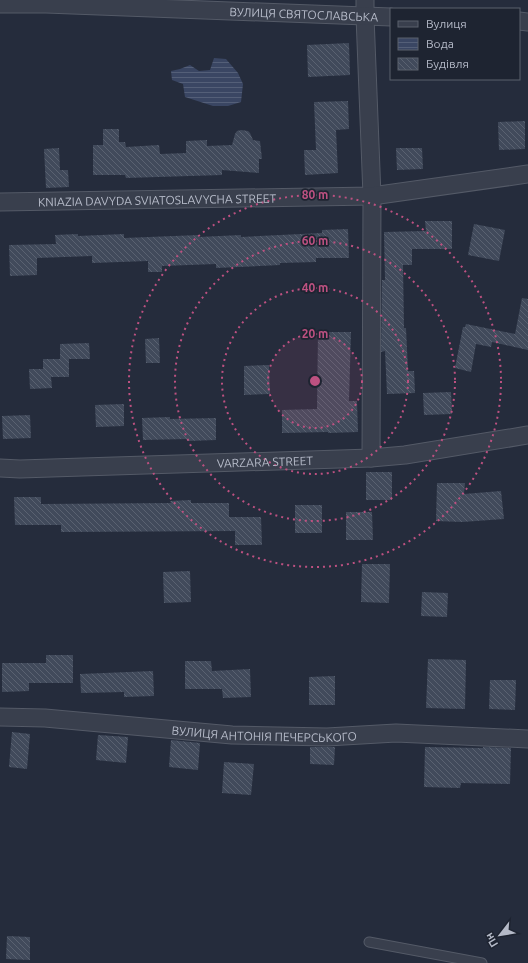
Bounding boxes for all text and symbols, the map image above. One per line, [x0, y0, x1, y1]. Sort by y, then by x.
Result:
street label: ВУЛИЦЯ СВЯТОСЛАВСЬКА [229, 4, 379, 23]
legend [390, 8, 520, 80]
text: Вулиця [426, 17, 467, 30]
text: Вода [426, 37, 454, 50]
text: Будівля [426, 57, 469, 70]
text: 80 m [302, 188, 328, 201]
street label: KNIAZIA DAVYDA SVIATOSLAVYCHA STREET [38, 191, 276, 208]
text: 60 m [302, 234, 328, 247]
text: 40 m [302, 281, 328, 294]
text: 20 m [302, 327, 328, 340]
centre of rings [308, 374, 322, 388]
street label: VARZARA STREET [217, 453, 313, 469]
street label: ВУЛИЦЯ АНТОНІЯ ПЕЧЕРСЬКОГО [171, 723, 357, 744]
north arrow [480, 915, 520, 955]
text: Пн [483, 931, 500, 949]

